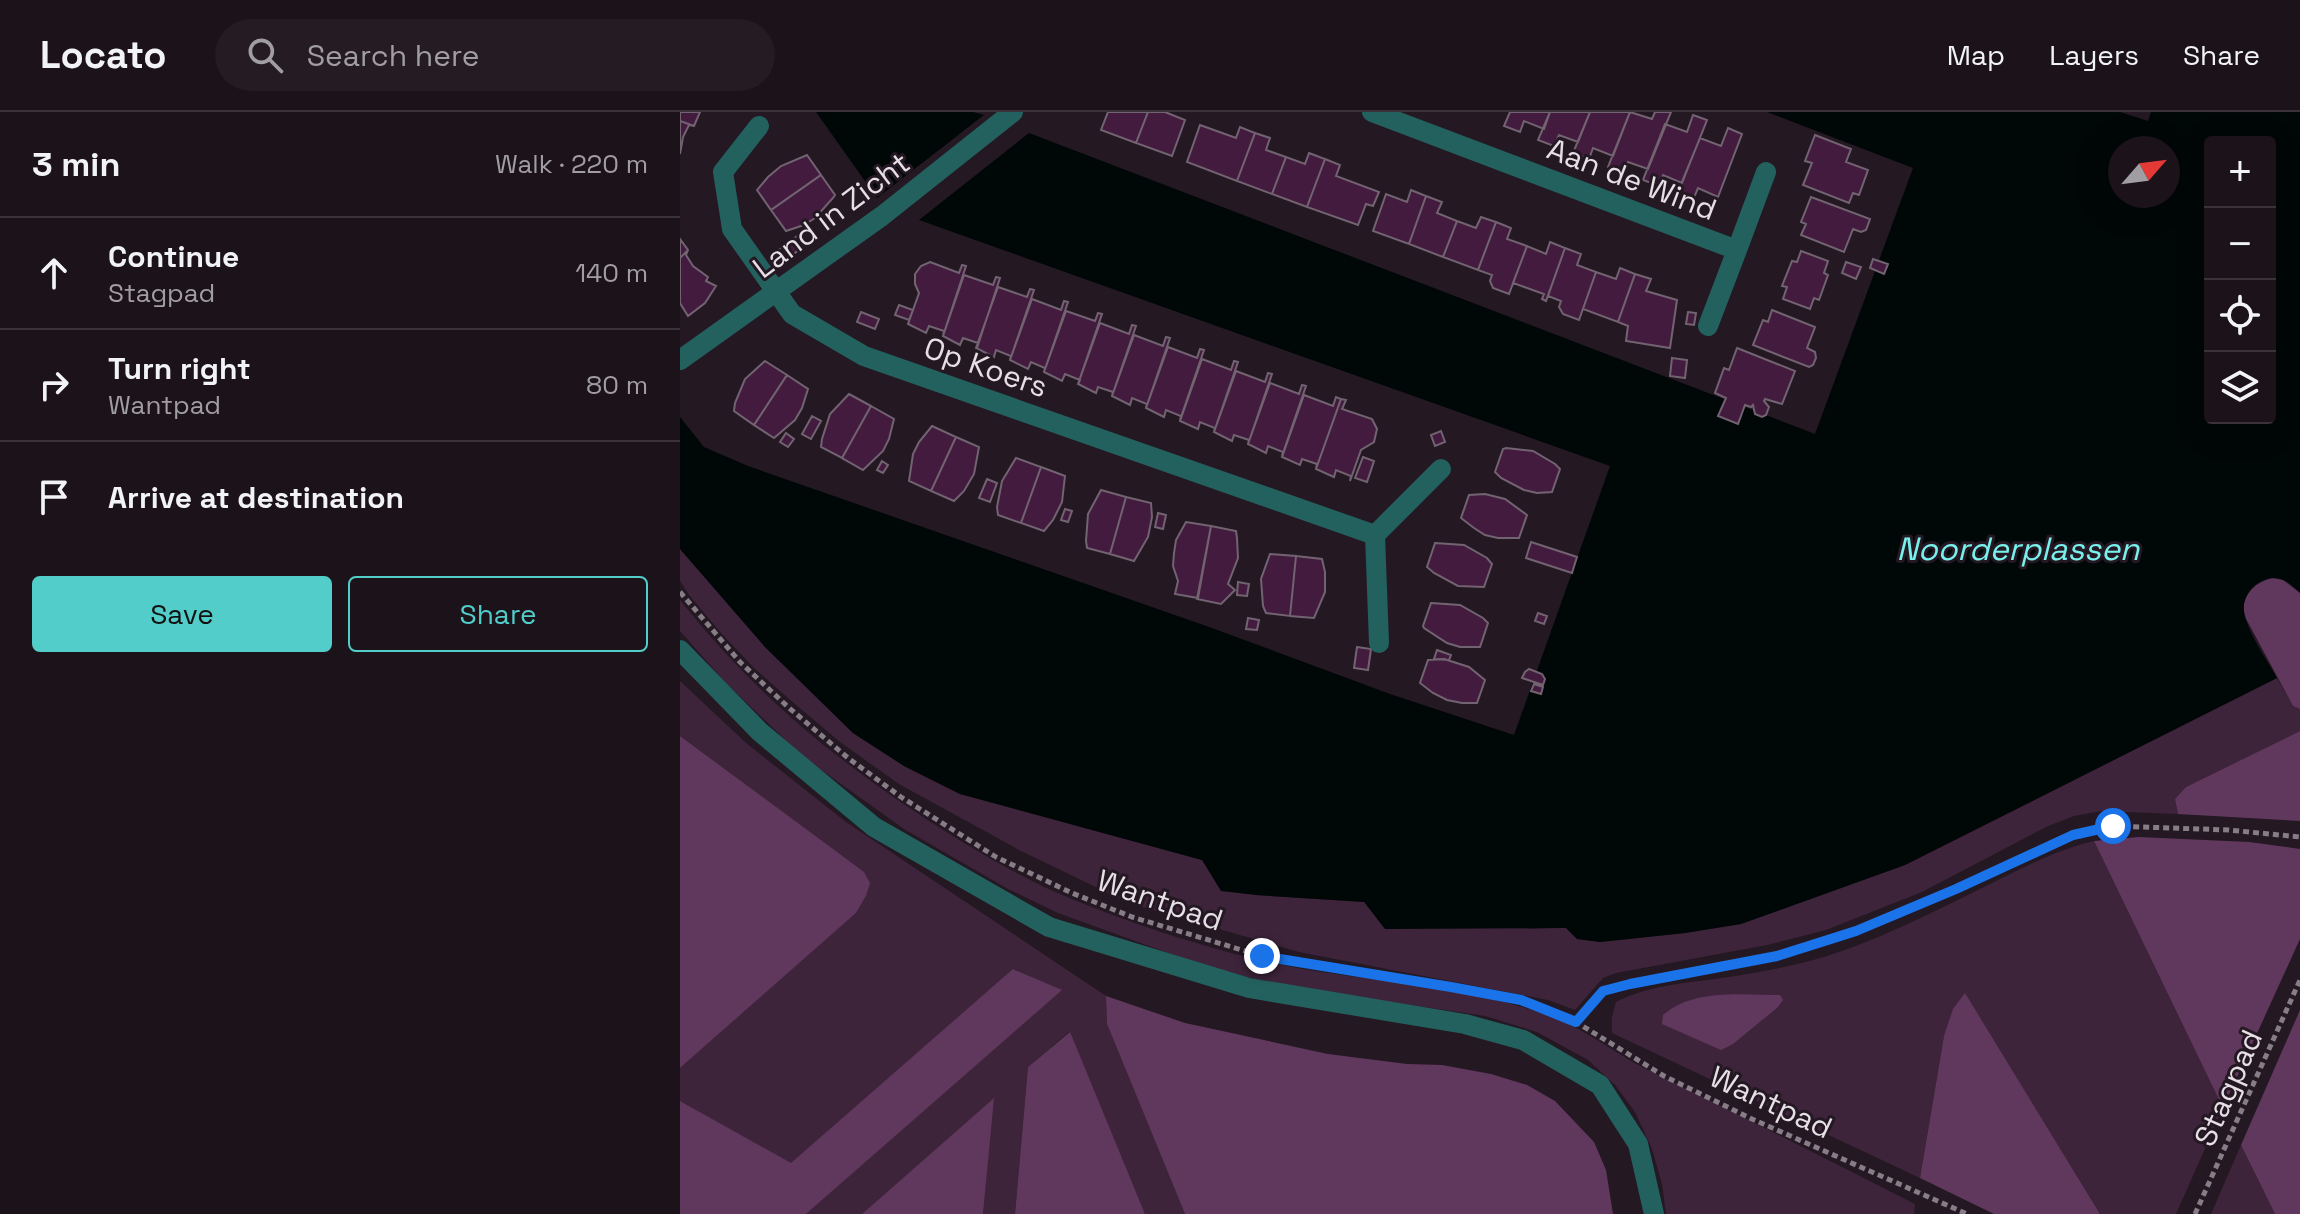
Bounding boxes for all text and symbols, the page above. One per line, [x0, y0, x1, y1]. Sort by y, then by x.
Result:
search box [215, 19, 775, 91]
text: Locato [40, 31, 167, 79]
icon: search [243, 33, 287, 77]
text: Search here [307, 36, 480, 75]
text: Map [1947, 37, 2005, 73]
text: Layers [2049, 37, 2139, 73]
text: Share [2183, 37, 2260, 73]
street label: Aan de Wind [1542, 129, 1722, 229]
north arrow [2108, 136, 2180, 208]
map controls [2204, 136, 2276, 424]
button: + [2204, 136, 2276, 208]
text: 3 min [32, 143, 120, 186]
street label: Land in Zicht [745, 143, 917, 287]
text: Walk · 220 m [495, 147, 648, 181]
button: − [2204, 208, 2276, 280]
text: Continue [108, 237, 239, 276]
icon: ahead [32, 251, 76, 295]
text: 140 m [575, 256, 648, 290]
text: Stagpad [108, 276, 215, 310]
button: locate [2204, 280, 2276, 352]
street label: Op Koers [919, 328, 1053, 406]
text: Turn right [108, 349, 251, 388]
button: layers [2204, 352, 2276, 424]
icon: right [32, 363, 76, 407]
text: 80 m [586, 368, 648, 402]
text: Wantpad [108, 388, 221, 422]
icon: arrive [32, 475, 76, 519]
text: Arrive at destination [108, 478, 404, 517]
water label: Noorderplassen [1897, 529, 2141, 569]
button: Save [32, 576, 332, 652]
button: Share [348, 576, 648, 652]
route start [2095, 808, 2131, 844]
street label: Wantpad [1092, 860, 1228, 940]
route end [1244, 938, 1280, 974]
street label: Stagpad [2185, 1024, 2271, 1152]
street label: Wantpad [1704, 1057, 1838, 1147]

